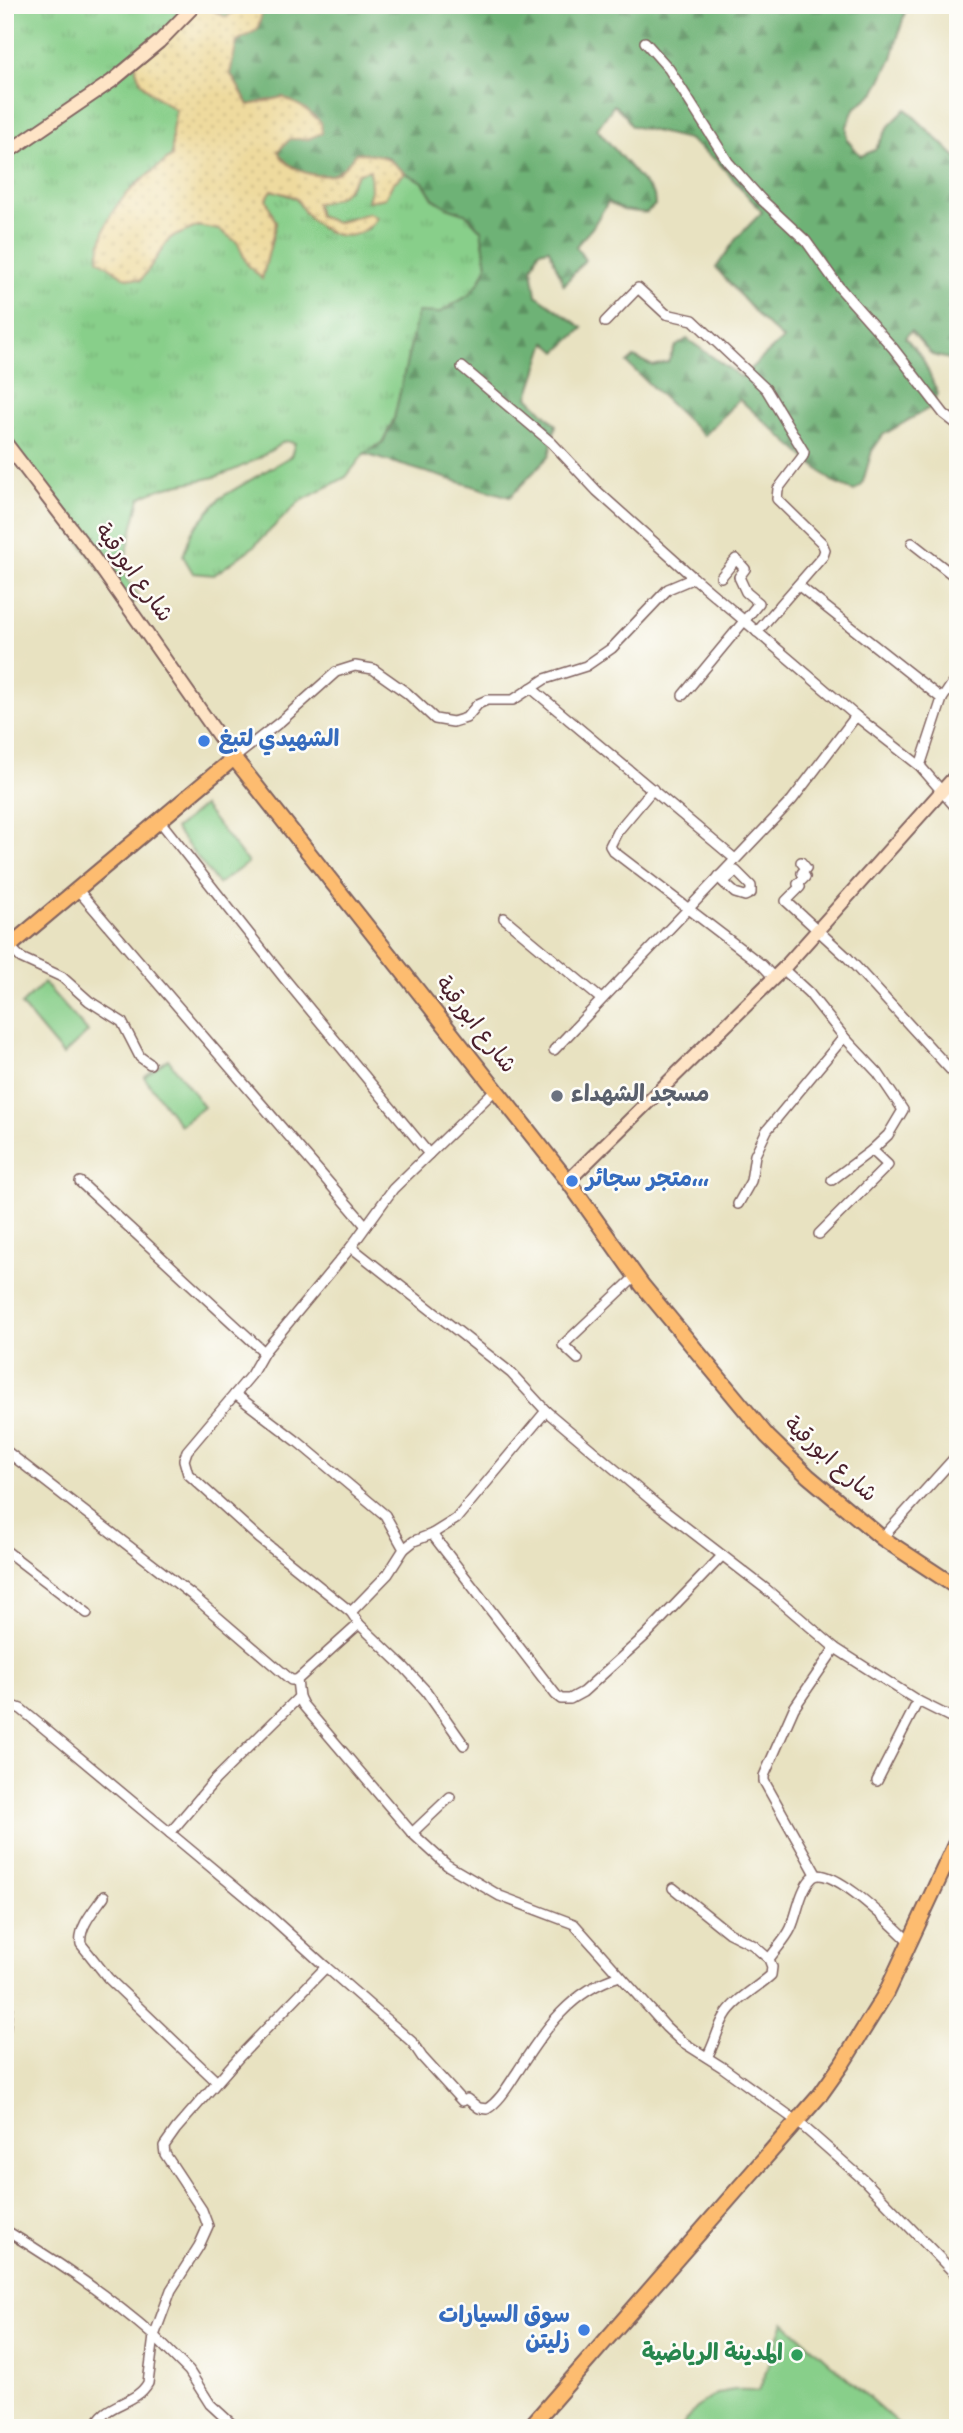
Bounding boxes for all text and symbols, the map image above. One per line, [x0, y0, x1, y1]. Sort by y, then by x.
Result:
street label: شارع ابورقية [87, 519, 177, 629]
place label: الشهيدي لتبغ [218, 728, 339, 756]
marker: الشهيدي لتبغ [196, 733, 212, 749]
street label: شارع ابورقية [428, 972, 520, 1080]
place label: مسجد الشهداء [571, 1083, 709, 1110]
marker: مسجد الشهداء [549, 1088, 565, 1104]
place label: متجر سجائر،،، [584, 1168, 709, 1195]
marker: متجر سجائر،،، [564, 1173, 580, 1189]
street label: شارع ابورقية [777, 1412, 881, 1510]
place label: سوق السيارات زليتن [439, 2304, 570, 2357]
marker: سوق السيارات زليتن [576, 2322, 592, 2338]
place label: المدينة الرياضية [642, 2341, 783, 2369]
marker: المدينة الرياضية [789, 2347, 805, 2363]

